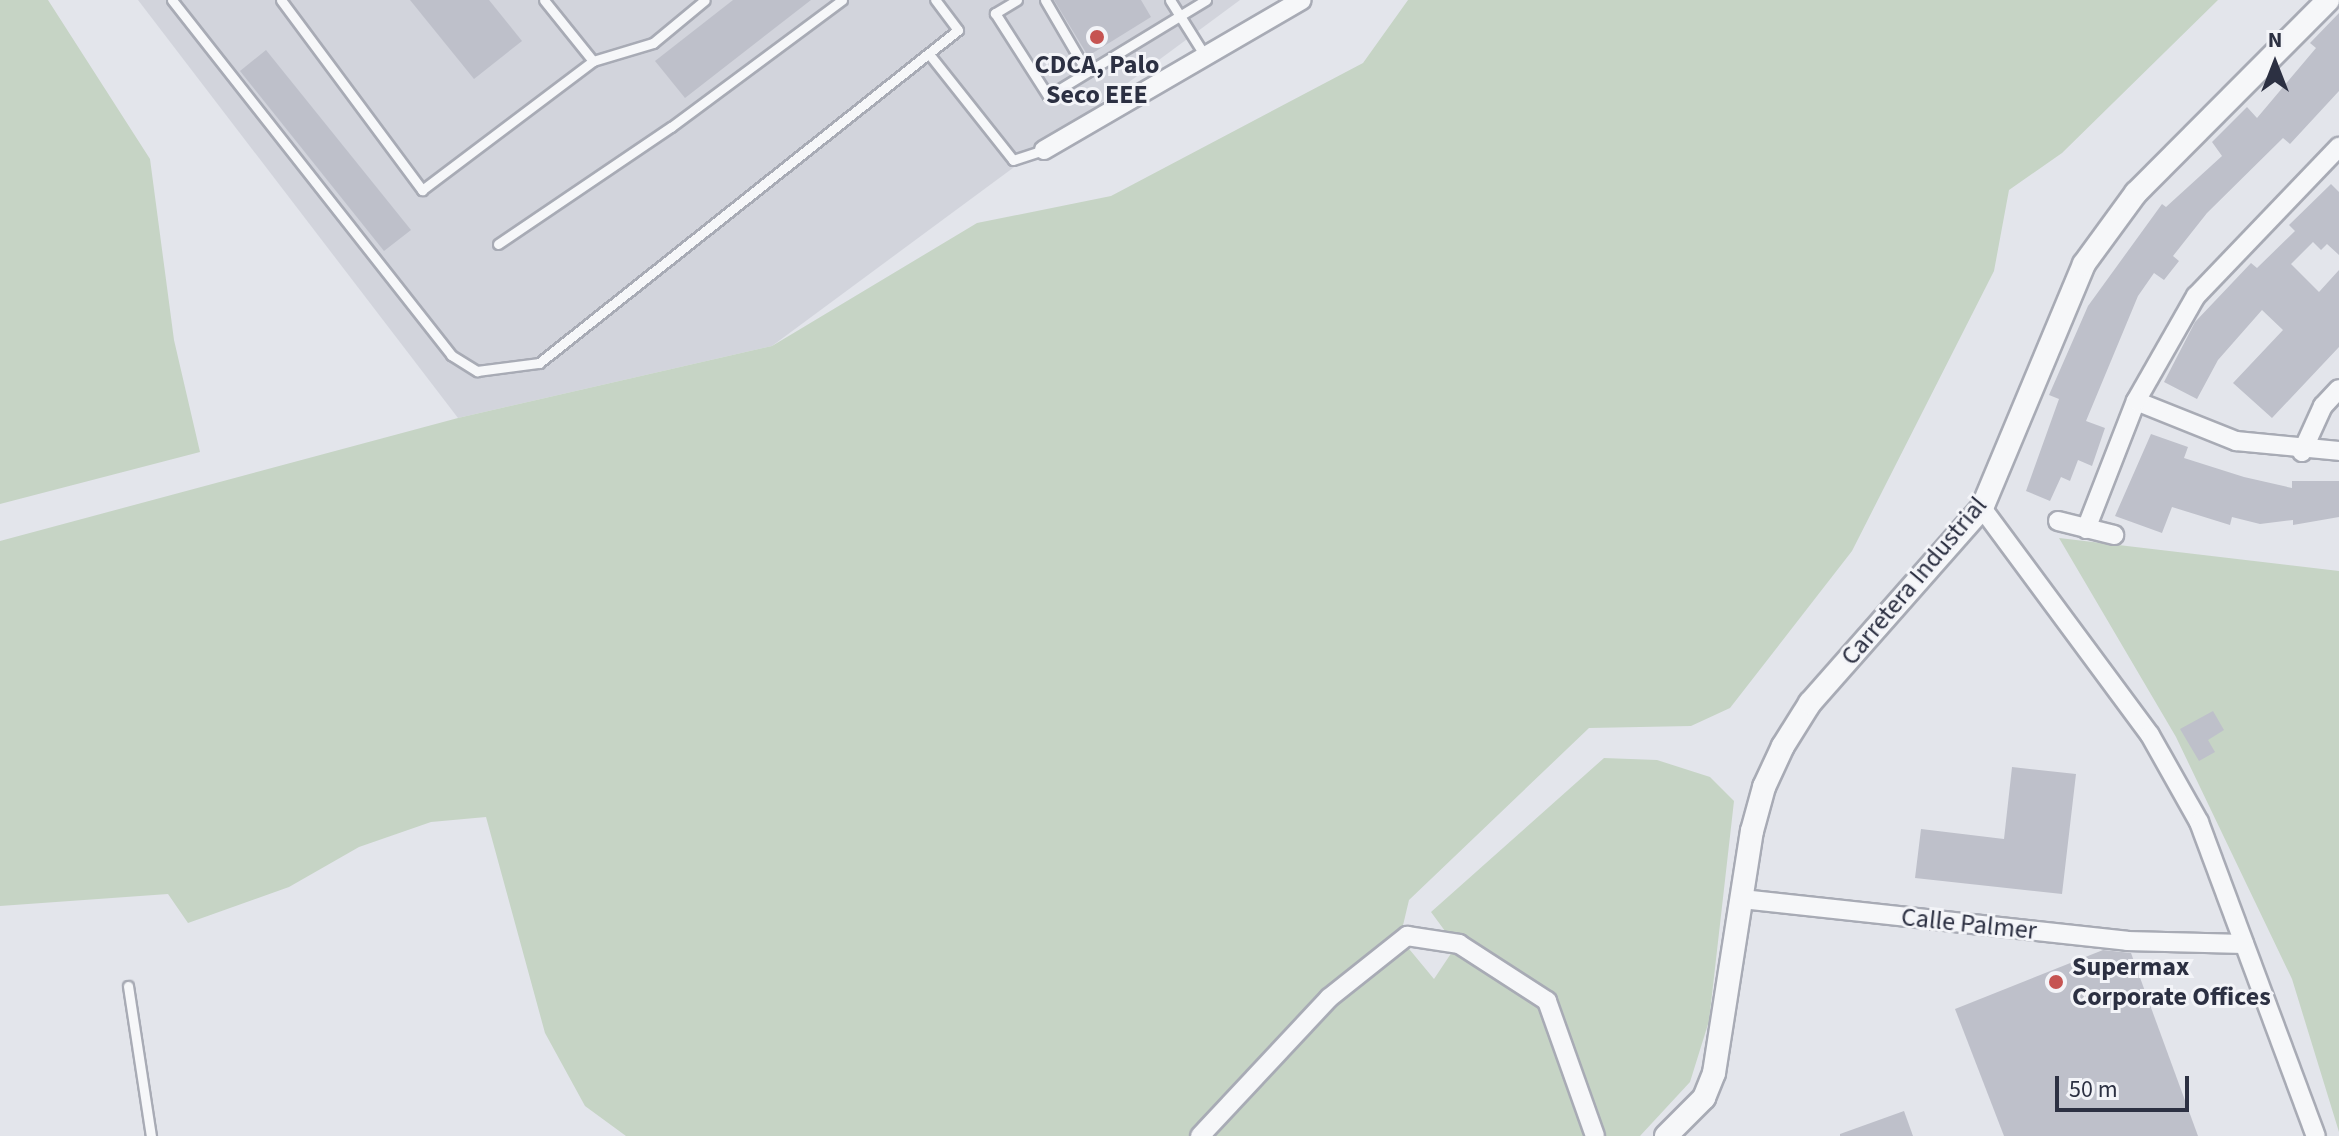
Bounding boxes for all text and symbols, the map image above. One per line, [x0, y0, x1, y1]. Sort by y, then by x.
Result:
north arrow [2235, 24, 2315, 104]
text: N [2268, 24, 2282, 56]
marker: CDCA, Palo Seco EEE [1088, 28, 1106, 46]
place label: CDCA, Palo Seco EEE [1035, 49, 1159, 110]
street label: Carretera Industrial [1834, 490, 1994, 672]
street label: Calle Palmer [1900, 901, 2038, 947]
place label: Supermax Corporate Offices [2072, 951, 2271, 1012]
marker: Supermax Corporate Offices [2047, 973, 2065, 991]
scale bar [2059, 1060, 2193, 1110]
text: 50 m [2069, 1072, 2118, 1107]

